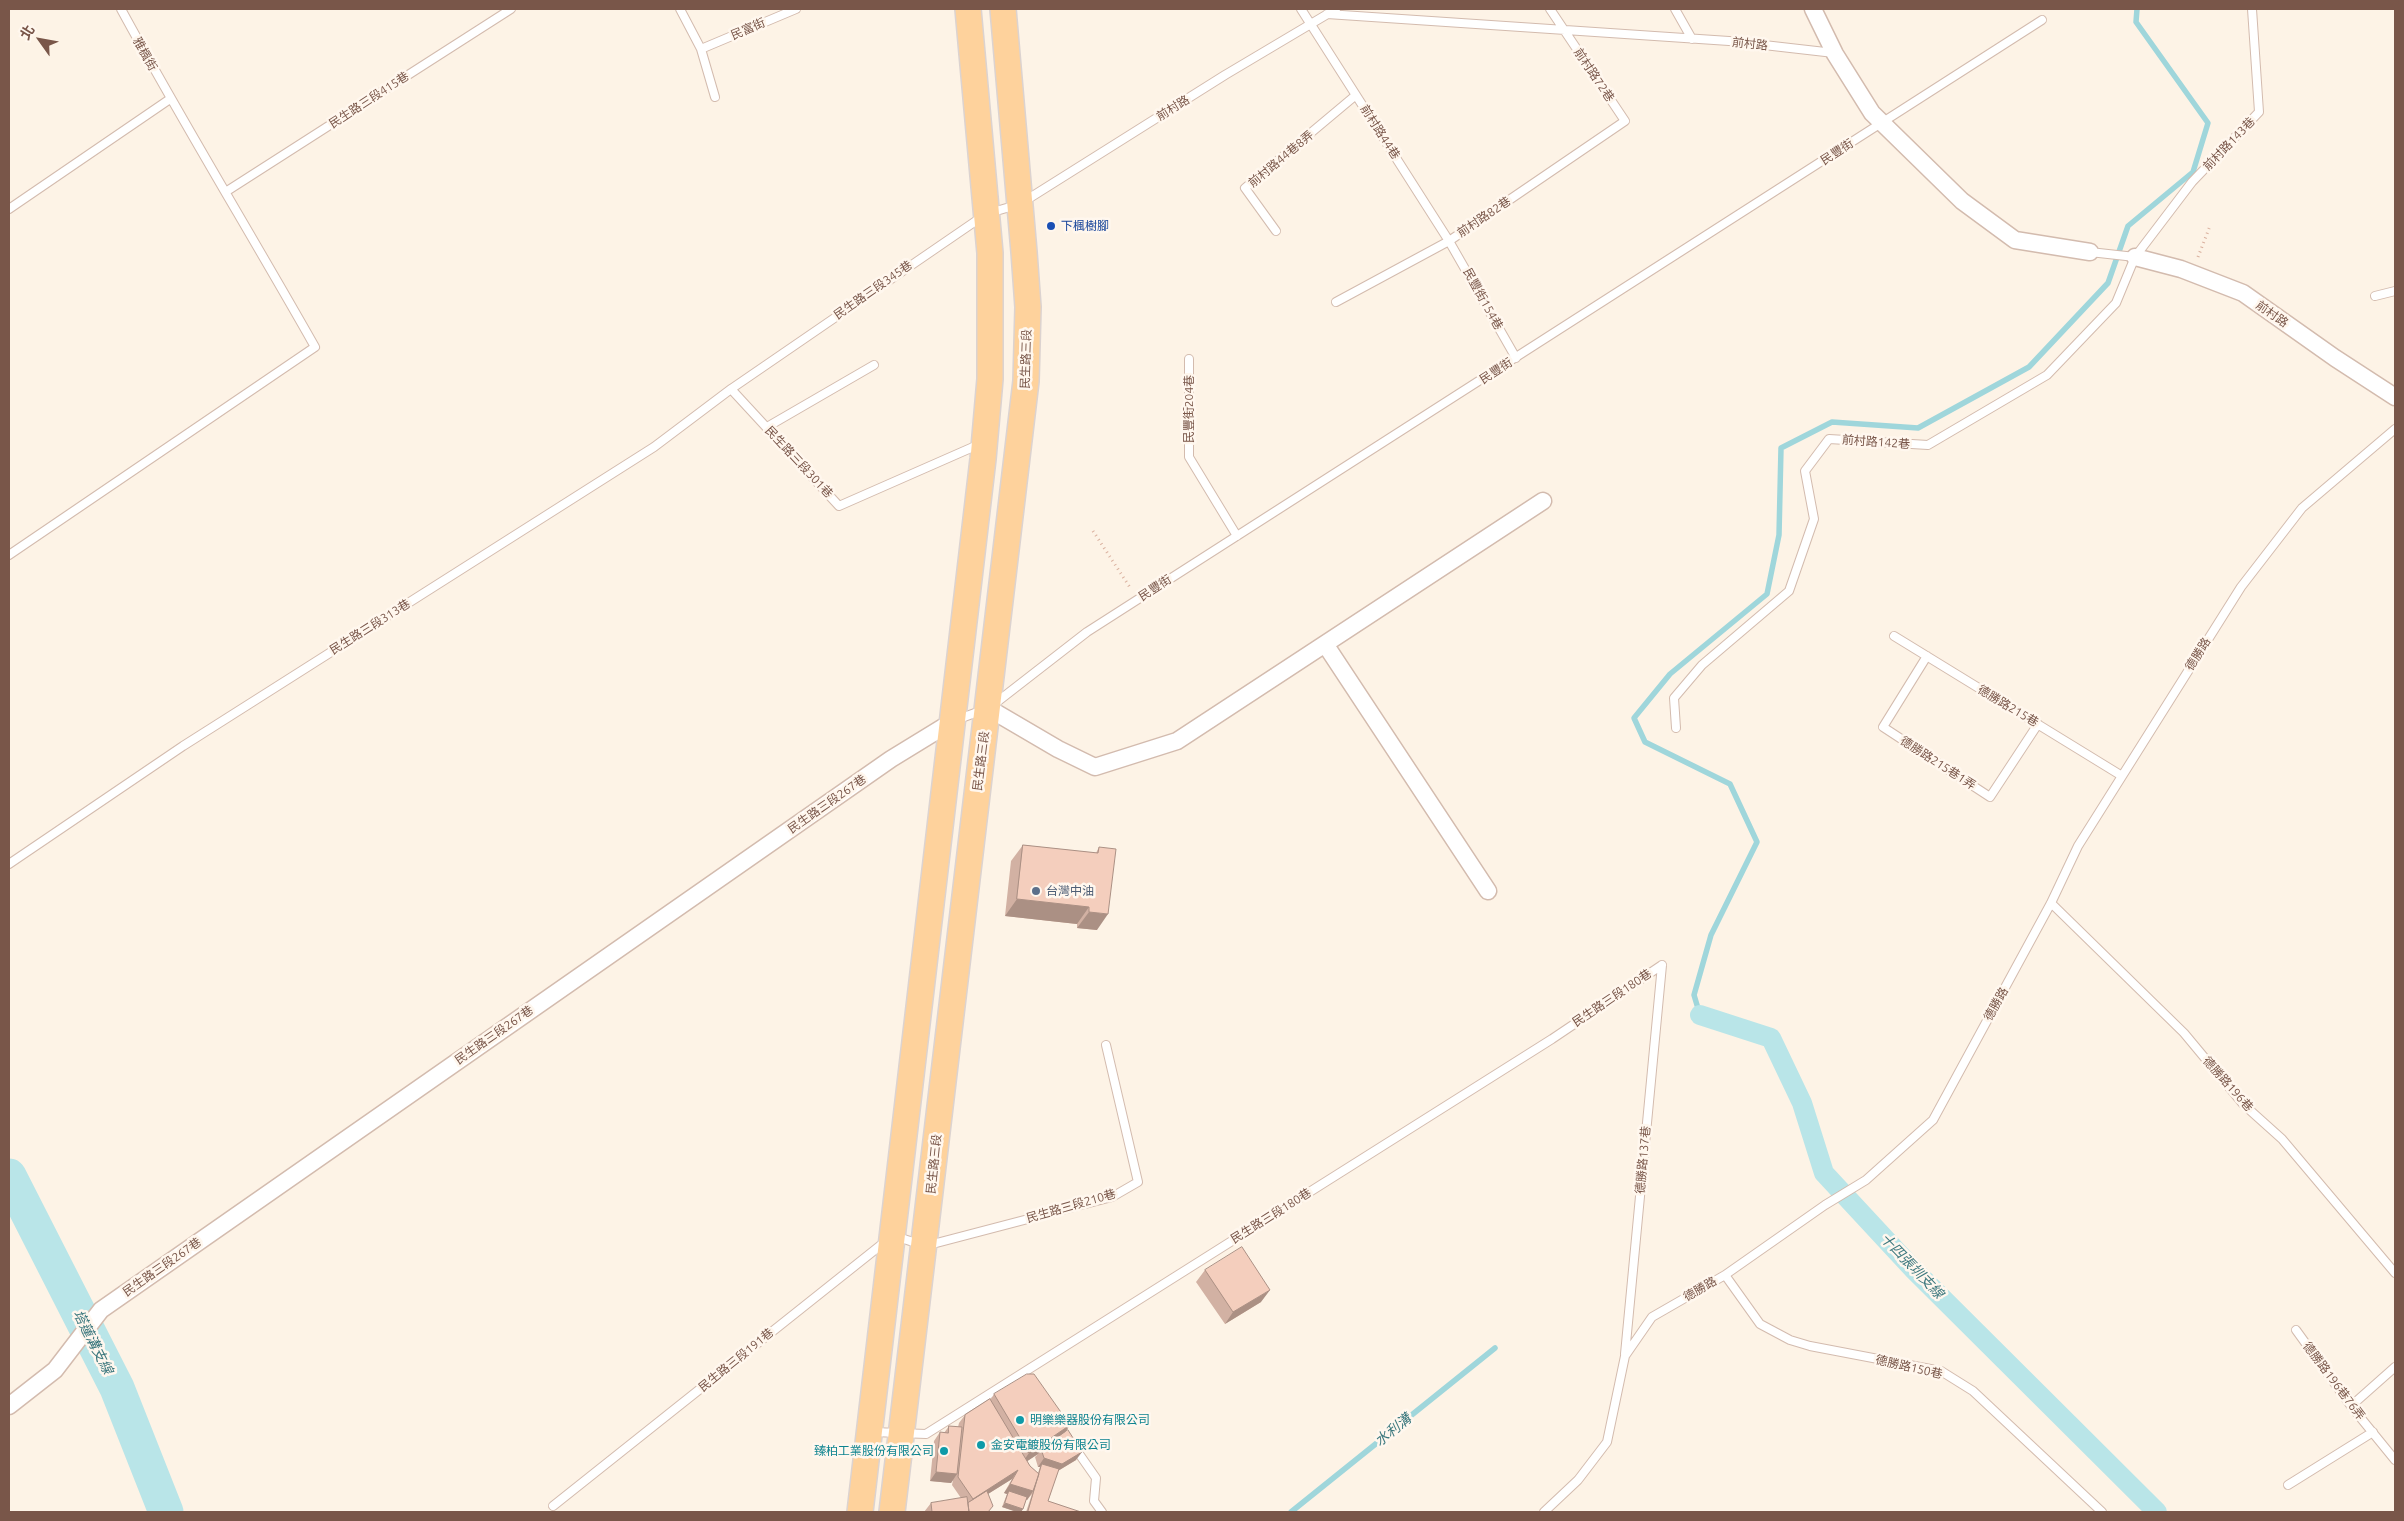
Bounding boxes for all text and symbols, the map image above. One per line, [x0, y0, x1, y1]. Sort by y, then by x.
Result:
north arrow [15, 15, 65, 65]
street label: 民富街 [729, 15, 767, 43]
text: 北 [17, 22, 38, 42]
street label: 雅楓街 [130, 35, 160, 73]
street label: 前村路 [1731, 35, 1769, 53]
street label: 前村路72巷 [1571, 45, 1617, 105]
street label: 民生路三段415巷 [326, 69, 412, 131]
street label: 前村路 [1154, 92, 1192, 124]
street label: 前村路44巷 [1357, 102, 1403, 162]
street label: 前村路143巷 [2200, 114, 2258, 174]
street label: 前村路44巷8弄 [1246, 128, 1316, 190]
street label: 民豐街 [1818, 136, 1856, 168]
street label: 前村路82巷 [1454, 194, 1514, 240]
place label: 下楓樹腳 [1061, 219, 1109, 233]
marker: 下楓樹腳 [1045, 220, 1057, 232]
street label: 民生路三段345巷 [831, 258, 915, 322]
street label: 民豐街154巷 [1460, 266, 1506, 332]
street label: 前村路 [2253, 298, 2291, 330]
street label: 民生路三段 [1018, 329, 1034, 389]
street label: 民豐街 [1477, 355, 1515, 387]
street label: 民豐街204巷 [1182, 375, 1196, 443]
street label: 民生路三段301巷 [762, 423, 836, 501]
street label: 前村路142巷 [1841, 432, 1911, 452]
street label: 民豐街 [1136, 572, 1174, 604]
street label: 民生路三段313巷 [327, 596, 413, 658]
street label: 德勝路 [2182, 635, 2214, 673]
street label: 德勝路215巷 [1975, 682, 2041, 730]
street label: 民生路三段 [970, 730, 992, 792]
street label: 德勝路215巷1弄 [1898, 733, 1978, 793]
street label: 民生路三段267巷 [785, 772, 869, 836]
place label: 台灣中油 [1046, 884, 1094, 898]
marker: 台灣中油 [1030, 885, 1042, 897]
street label: 民生路三段180巷 [1570, 966, 1654, 1030]
street label: 德勝路 [1981, 985, 2011, 1023]
street label: 民生路三段267巷 [452, 1003, 536, 1067]
street label: 德勝路196巷 [2200, 1054, 2256, 1114]
street label: 德勝路137巷 [1633, 1125, 1653, 1195]
street label: 民生路三段 [924, 1133, 944, 1195]
street label: 民生路三段180巷 [1228, 1185, 1314, 1247]
street label: 民生路三段210巷 [1025, 1186, 1117, 1226]
water label: 十四張圳支線 [1877, 1230, 1947, 1302]
street label: 民生路三段267巷 [120, 1235, 204, 1299]
street label: 德勝路 [1681, 1274, 1719, 1304]
water label: 塔蓮溝支線 [70, 1307, 116, 1377]
street label: 民生路三段191巷 [696, 1325, 776, 1395]
street label: 德勝路196巷76弄 [2300, 1339, 2368, 1423]
street label: 德勝路150巷 [1874, 1352, 1944, 1382]
water label: 水利溝 [1371, 1410, 1415, 1450]
place label: 明樂樂器股份有限公司 [1030, 1413, 1150, 1427]
marker: 明樂樂器股份有限公司 [1014, 1414, 1026, 1426]
place label: 金安電鍍股份有限公司 [991, 1438, 1111, 1452]
marker: 金安電鍍股份有限公司 [975, 1439, 987, 1451]
place label: 臻柏工業股份有限公司 [814, 1444, 934, 1458]
marker: 臻柏工業股份有限公司 [938, 1445, 950, 1457]

